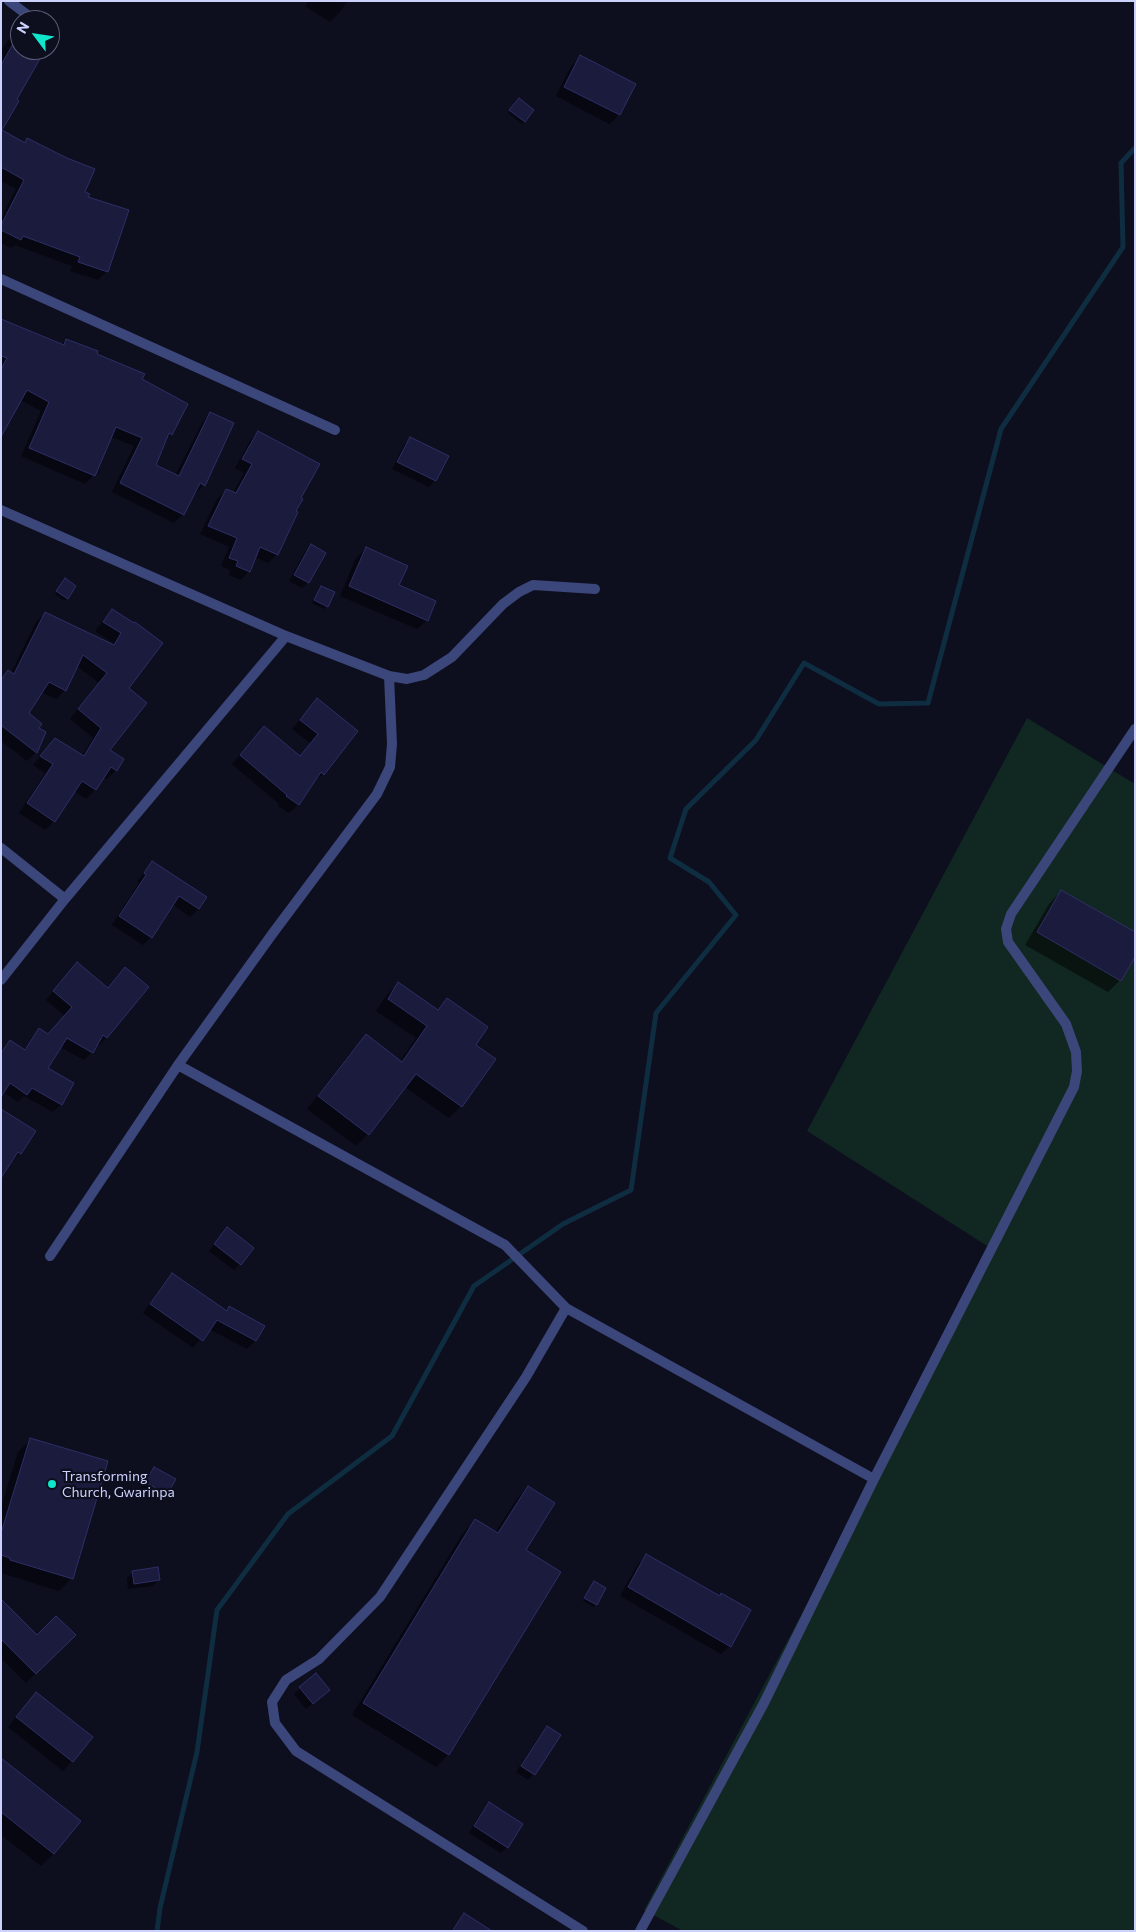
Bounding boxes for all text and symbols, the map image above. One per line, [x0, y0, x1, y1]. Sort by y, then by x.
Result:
north arrow [10, 10, 60, 60]
text: N [13, 19, 33, 36]
place label: Transforming Church, Gwarinpa [62, 1468, 175, 1500]
marker: Transforming Church, Gwarinpa [46, 1478, 58, 1490]

